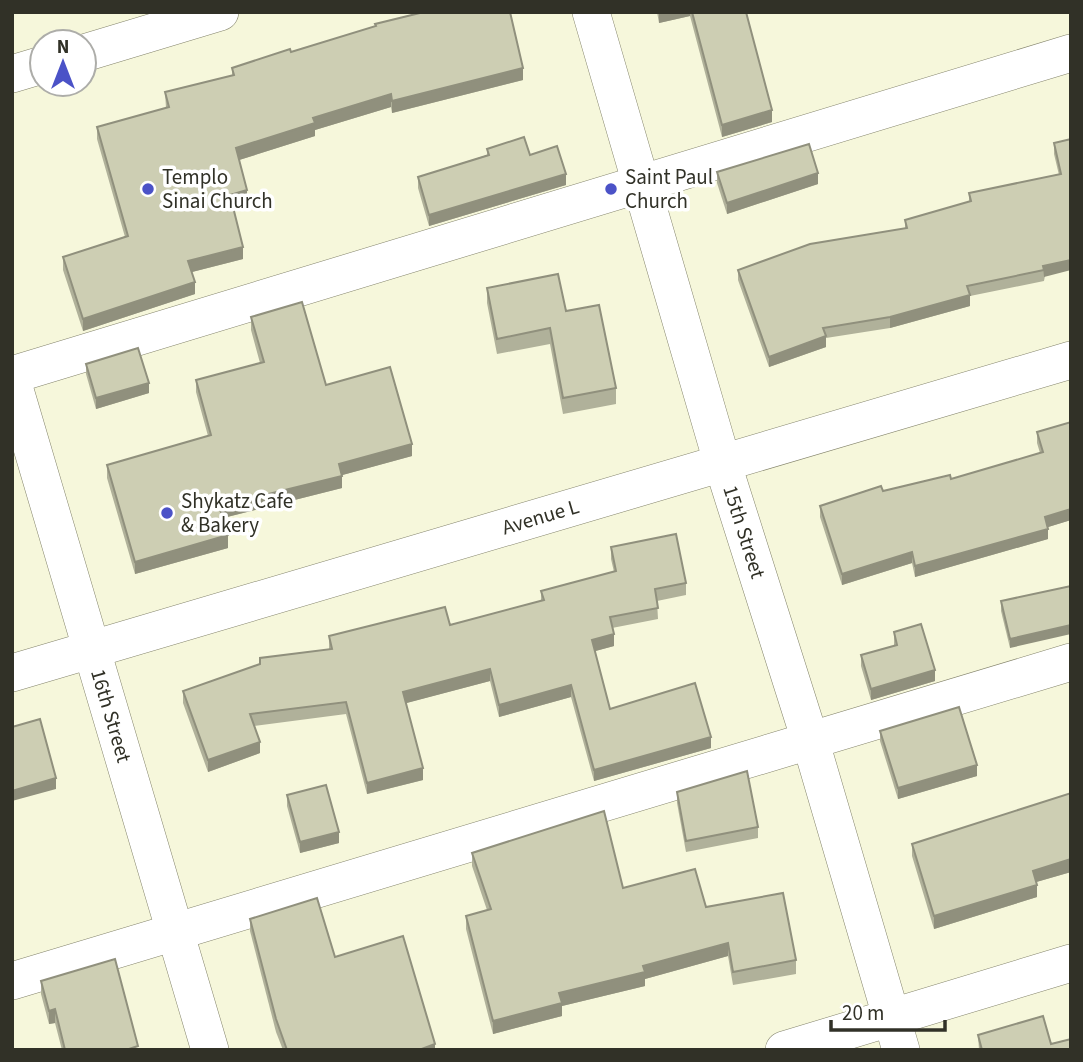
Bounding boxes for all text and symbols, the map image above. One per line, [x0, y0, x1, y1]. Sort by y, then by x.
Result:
north arrow [28, 28, 98, 98]
text: N [57, 34, 69, 61]
place label: Templo Sinai Church [162, 162, 273, 216]
place label: Saint Paul Church [625, 162, 713, 216]
marker: Templo Sinai Church [140, 181, 156, 197]
marker: Saint Paul Church [603, 181, 619, 197]
street label: 15th Street [715, 481, 773, 582]
place label: Shykatz Cafe & Bakery [181, 486, 293, 540]
street label: Avenue L [498, 491, 583, 542]
marker: Shykatz Cafe & Bakery [159, 505, 175, 521]
street label: 16th Street [83, 665, 139, 766]
scale bar [831, 988, 945, 1032]
text: 20 m [842, 998, 884, 1028]

